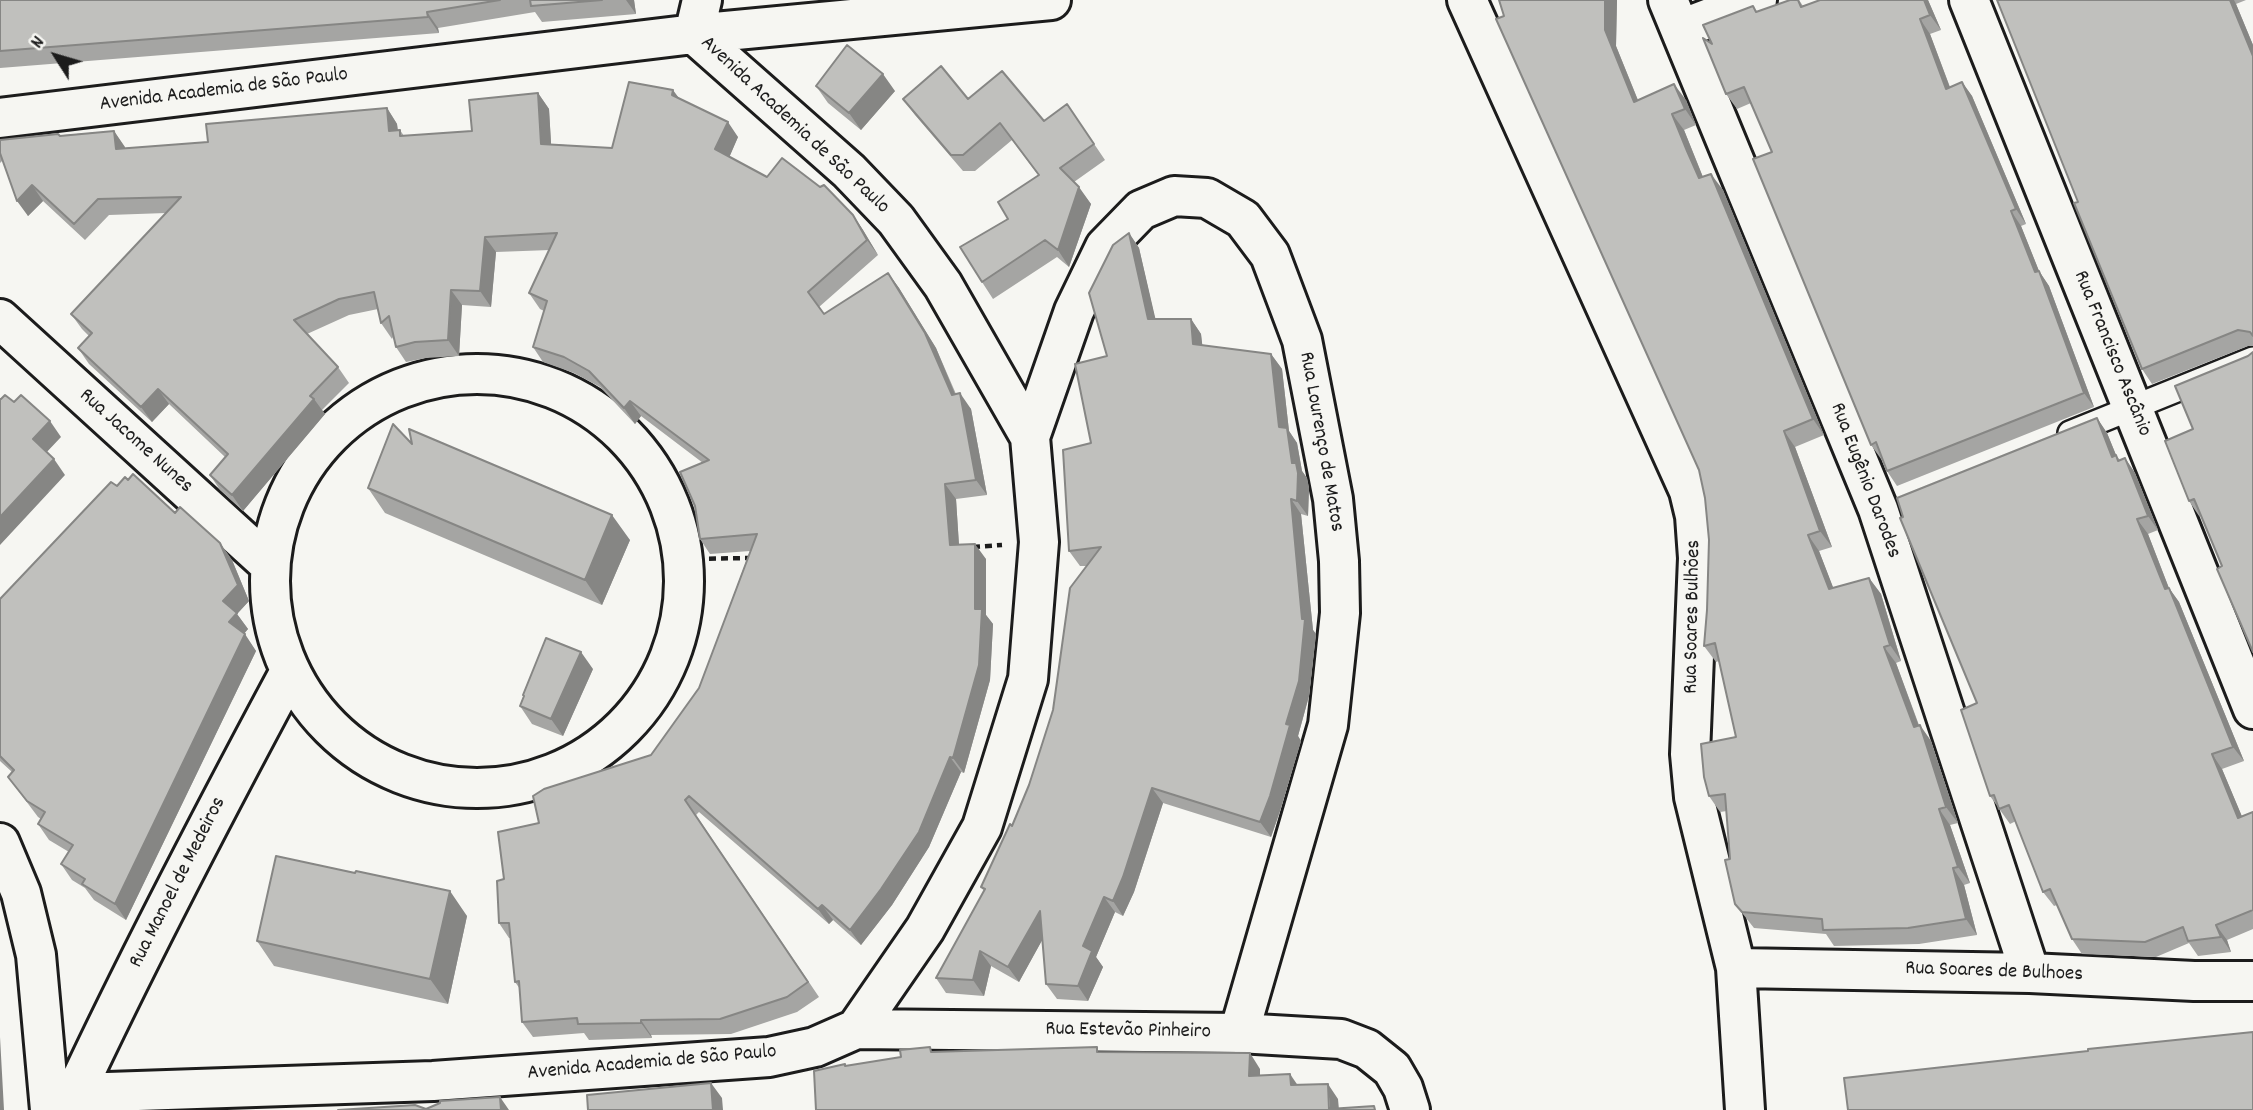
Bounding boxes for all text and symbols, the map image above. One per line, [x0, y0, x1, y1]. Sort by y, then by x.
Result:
north arrow [21, 21, 91, 91]
text: N [25, 31, 52, 55]
street label: Avenida Academia de São Paulo [694, 32, 894, 220]
street label: Avenida Academia de São Paulo [98, 63, 350, 119]
street label: Rua Francisco Ascânio [2066, 267, 2156, 441]
street label: Rua Lourenço de Matos [1292, 350, 1348, 534]
street label: Rua Jacome Nunes [73, 384, 197, 500]
street label: Rua Eugênio Darodes [1823, 400, 1905, 562]
street label: Rua Soares Bulhões [1680, 540, 1708, 694]
street label: Rua Manoel de Medeiros [125, 793, 233, 973]
street label: Rua Soares de Bulhoes [1905, 957, 2083, 989]
street label: Rua Estevão Pinheiro [1045, 1018, 1211, 1046]
street label: Avenida Academia de São Paulo [526, 1041, 778, 1087]

